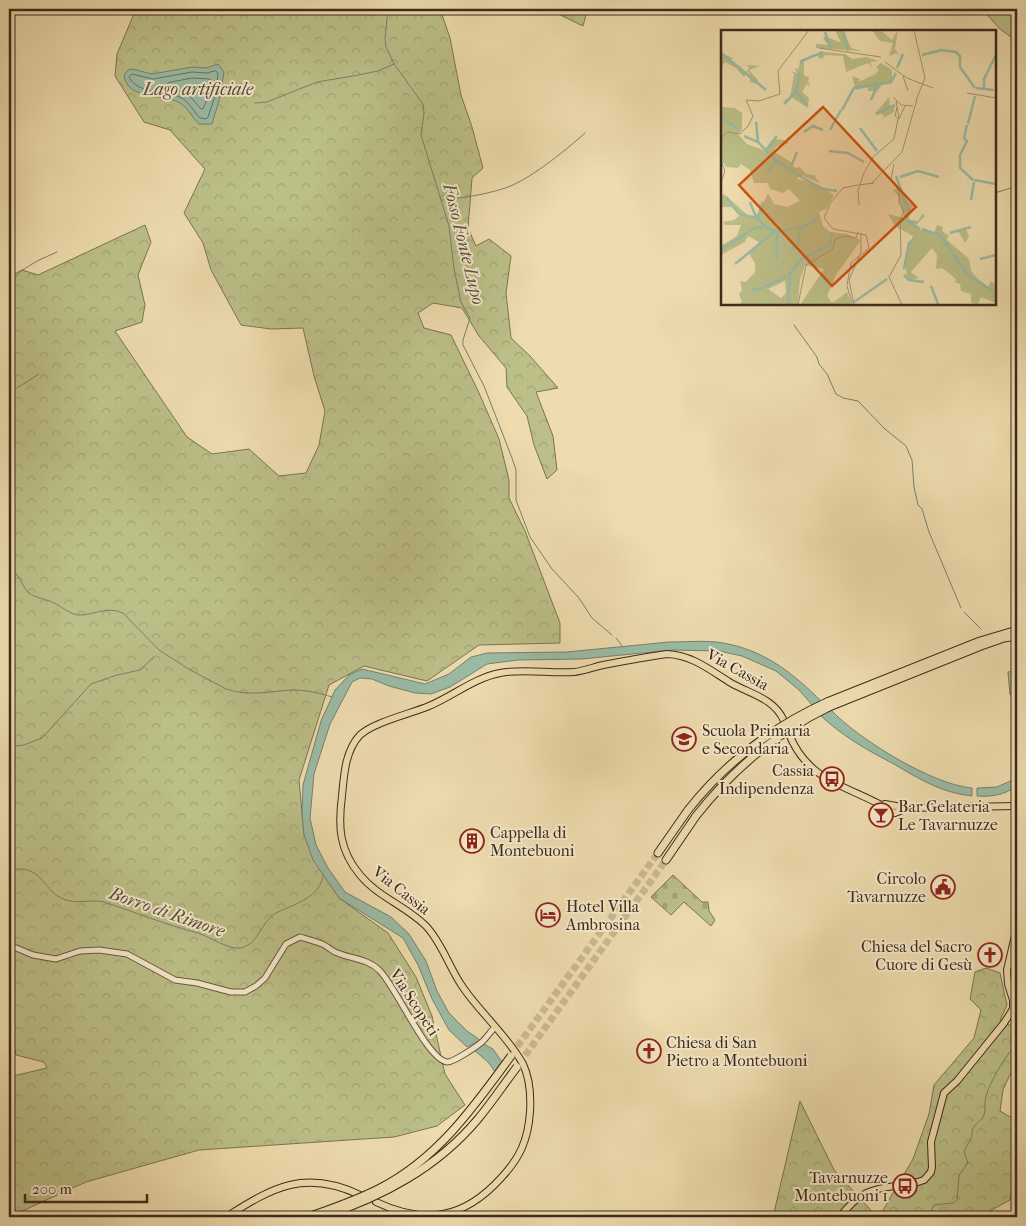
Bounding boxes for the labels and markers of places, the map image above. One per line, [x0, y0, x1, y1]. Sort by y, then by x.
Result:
place label: Scuola Primaria e Secondaria [702, 721, 811, 758]
school or university icon: Scuola Primaria e Secondaria [671, 726, 697, 752]
place label: Cassia Indipendenza [719, 761, 815, 798]
bus stop icon: Cassia Indipendenza [819, 766, 845, 792]
place label: Bar Gelateria Le Tavarnuzze [898, 797, 998, 834]
bar icon: Bar Gelateria Le Tavarnuzze [868, 802, 894, 828]
place label: Cappella di Montebuoni [490, 823, 575, 860]
building icon: Cappella di Montebuoni [459, 828, 485, 854]
place label: Circolo Tavarnuzze [847, 869, 926, 906]
public building icon: Circolo Tavarnuzze [930, 874, 956, 900]
place label: Hotel Villa Ambrosina [565, 897, 641, 934]
hotel icon: Hotel Villa Ambrosina [535, 902, 561, 928]
place label: Chiesa del Sacro Cuore di Gesù [861, 937, 972, 974]
church icon: Chiesa del Sacro Cuore di Gesù [977, 942, 1003, 968]
place label: Chiesa di San Pietro a Montebuoni [666, 1033, 808, 1070]
church icon: Chiesa di San Pietro a Montebuoni [636, 1038, 662, 1064]
place label: Tavarnuzze Montebuoni 1 [794, 1168, 888, 1205]
bus stop icon: Tavarnuzze Montebuoni 1 [892, 1173, 918, 1199]

